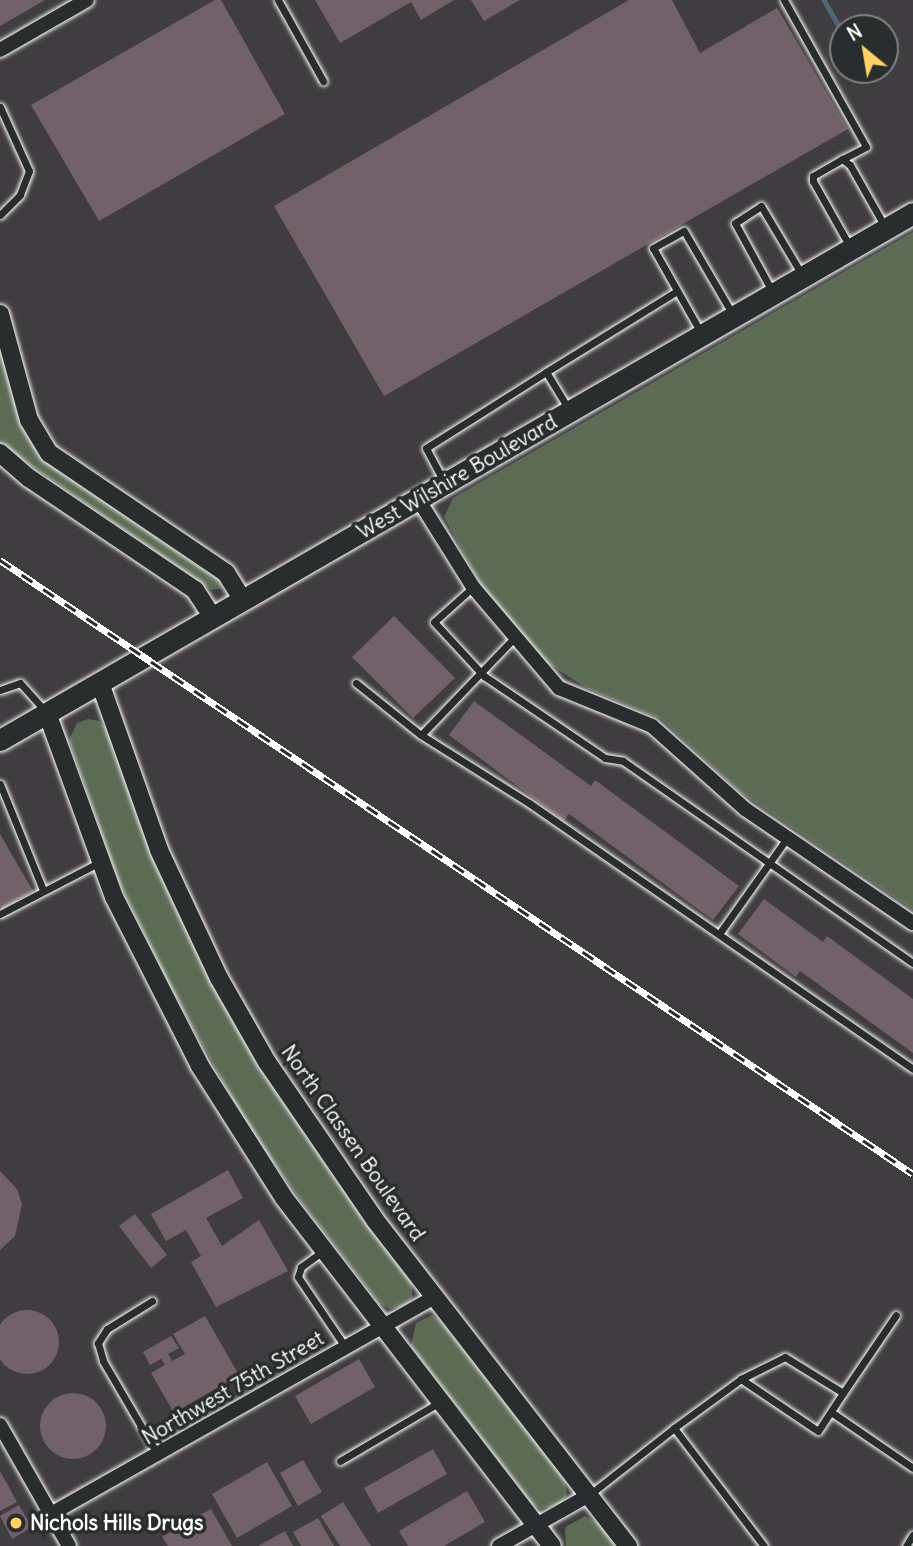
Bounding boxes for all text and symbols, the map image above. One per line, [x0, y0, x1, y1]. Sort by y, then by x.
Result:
north arrow [829, 14, 899, 84]
text: N [843, 19, 866, 46]
street label: West Wilshire Boulevard [352, 409, 562, 545]
street label: North Classen Boulevard [276, 1040, 430, 1246]
street label: Northwest 75th Street [138, 1326, 328, 1450]
place label: Nichols Hills Drugs [30, 1510, 204, 1536]
marker: Nichols Hills Drugs [8, 1515, 24, 1531]

